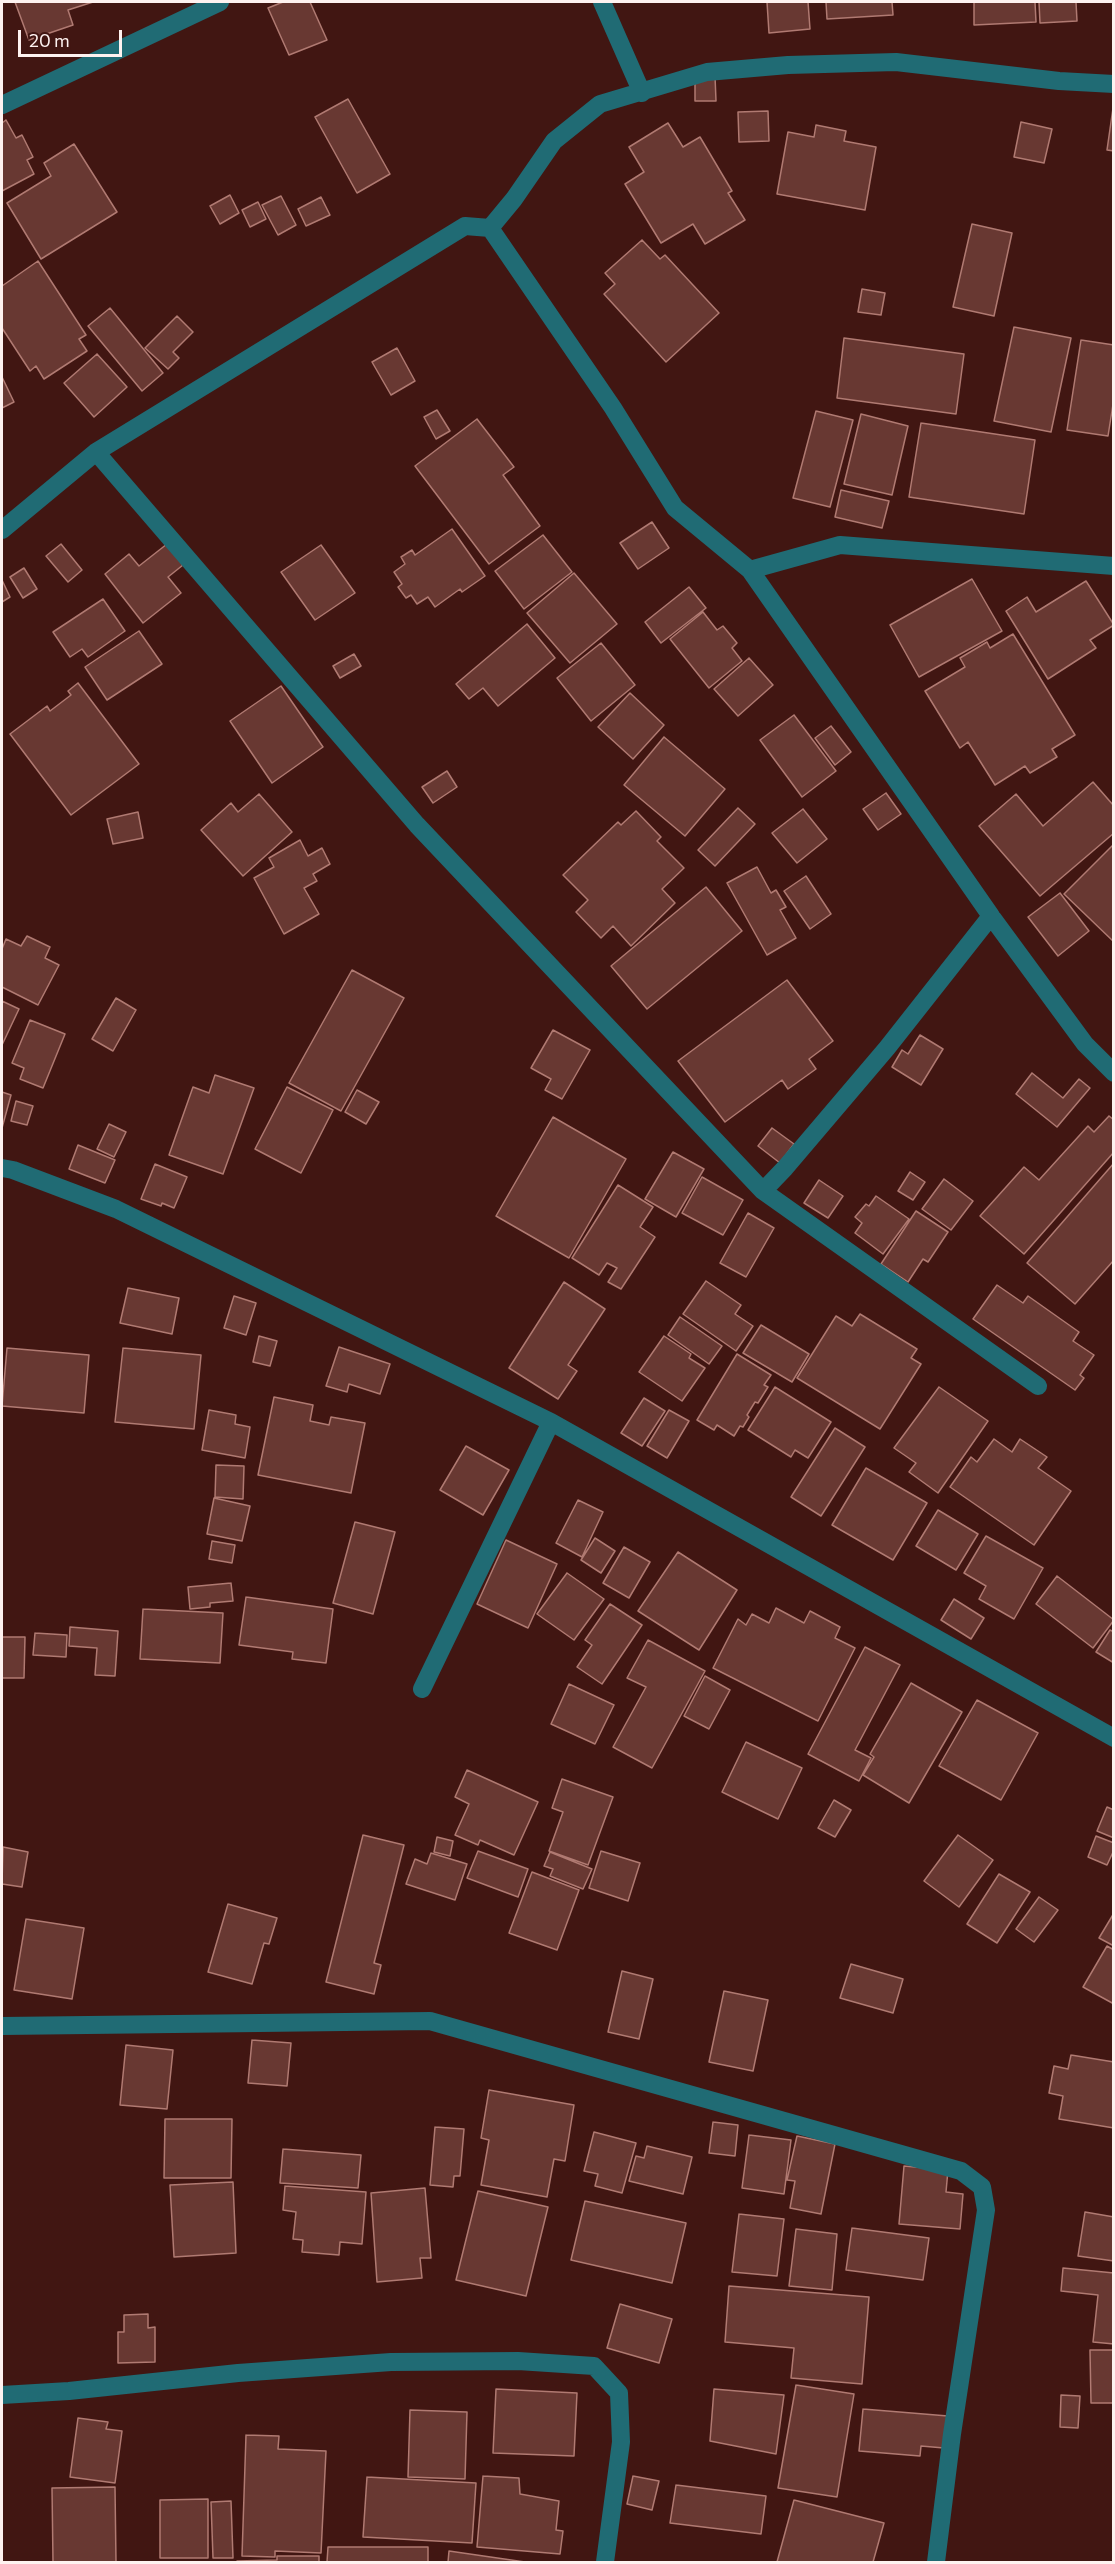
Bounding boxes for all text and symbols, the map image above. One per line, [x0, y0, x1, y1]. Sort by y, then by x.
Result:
scale bar [21, 18, 124, 56]
text: 20 m [29, 29, 70, 51]

